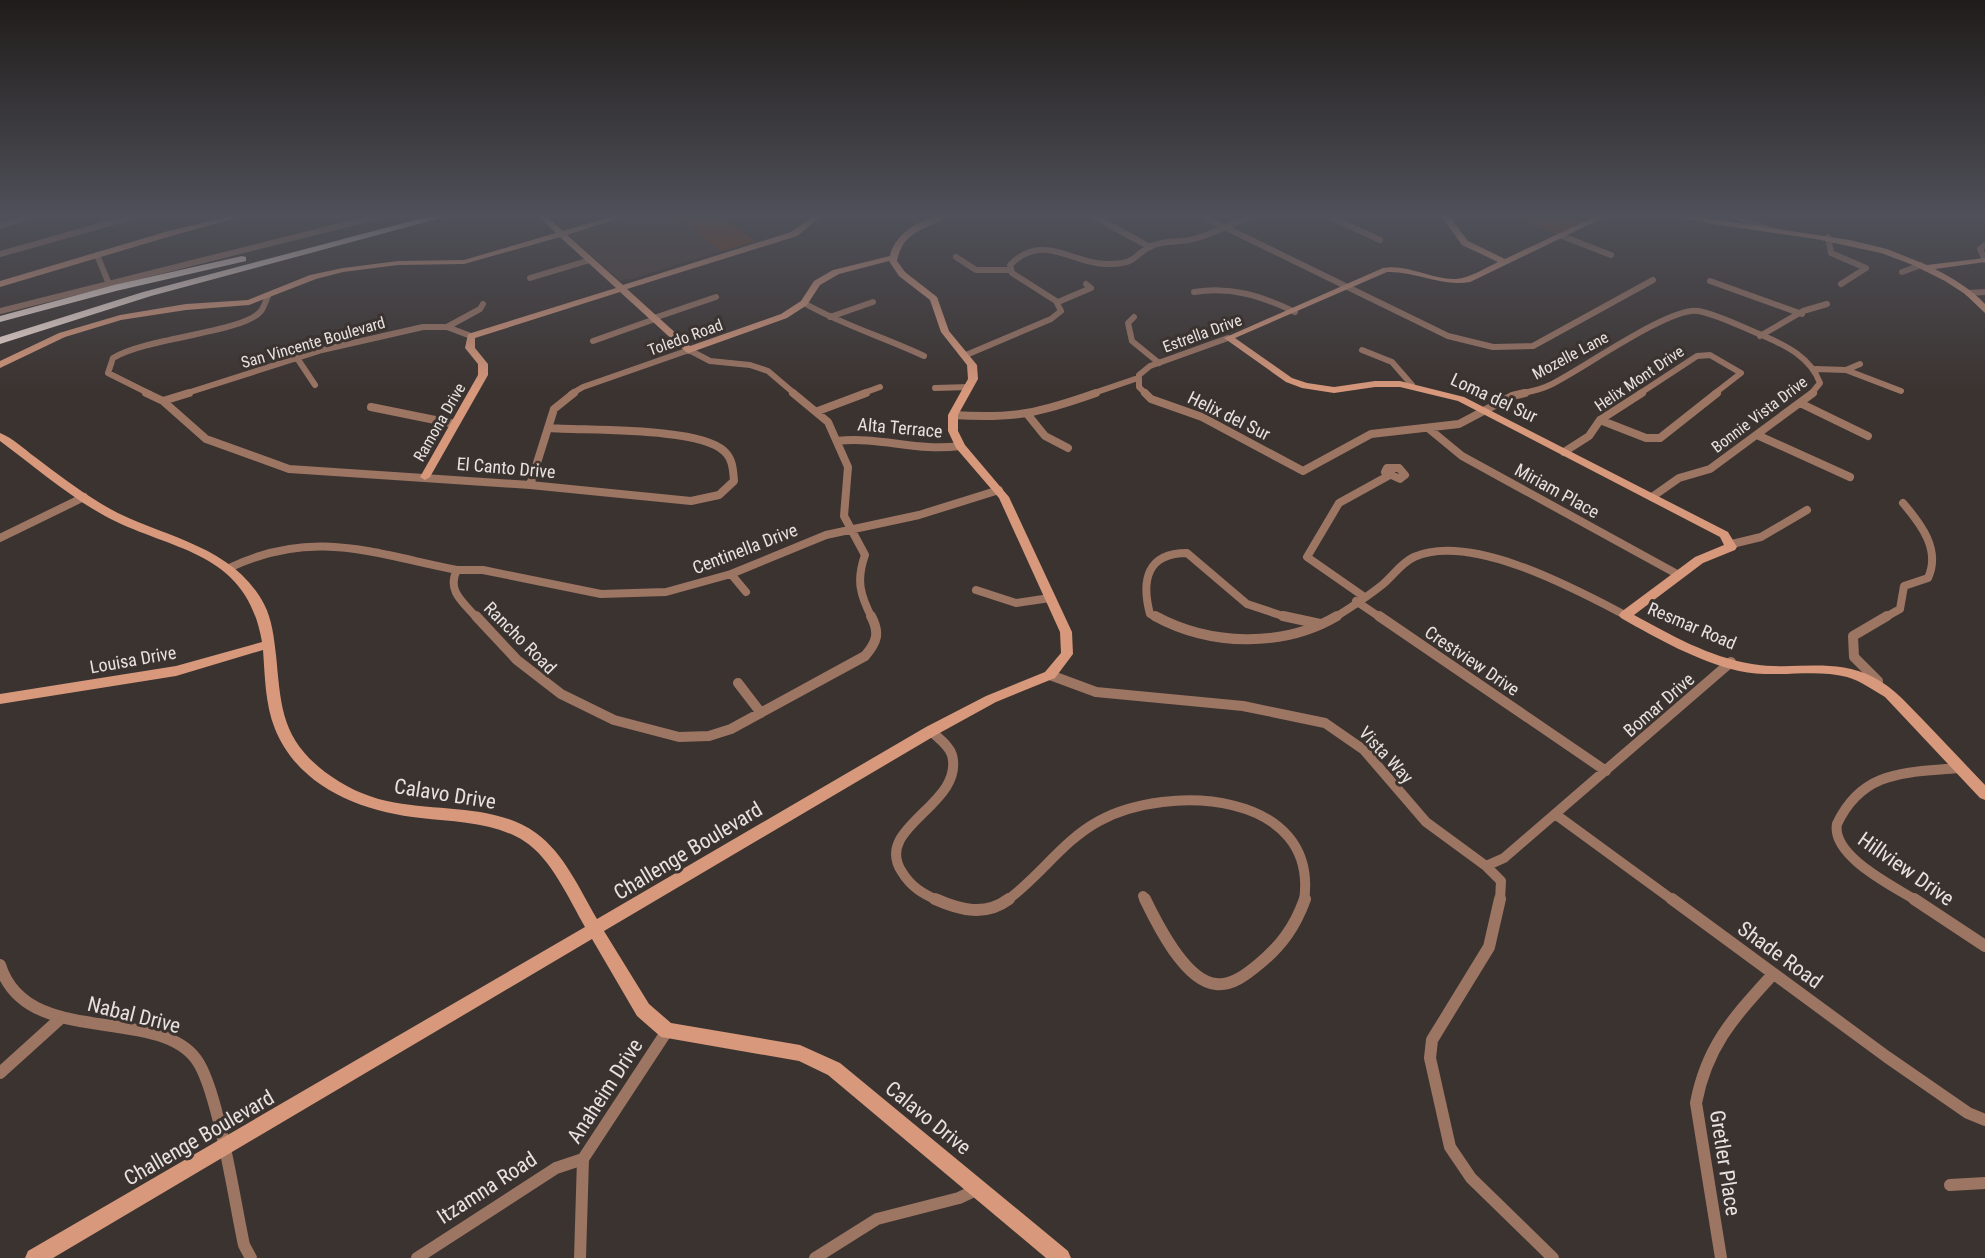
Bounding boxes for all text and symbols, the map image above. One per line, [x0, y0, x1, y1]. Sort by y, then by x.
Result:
street label: Estrella Drive [1160, 310, 1244, 357]
street label: San Vincente Boulevard [239, 313, 387, 372]
street label: Toledo Road [645, 315, 725, 360]
street label: Mozelle Lane [1529, 327, 1612, 383]
street label: Helix Mont Drive [1591, 342, 1688, 415]
street label: Loma del Sur [1448, 368, 1541, 427]
street label: Bonnie Vista Drive [1708, 372, 1811, 457]
street label: Ramona Drive [409, 380, 469, 465]
street label: Helix del Sur [1185, 387, 1274, 445]
street label: Alta Terrace [857, 413, 943, 442]
street label: El Canto Drive [456, 453, 556, 482]
street label: Miriam Place [1511, 459, 1603, 522]
street label: Centinella Drive [689, 519, 800, 578]
street label: Rancho Road [480, 597, 561, 678]
street label: Resmar Road [1645, 597, 1740, 654]
street label: Crestview Drive [1421, 621, 1524, 700]
street label: Louisa Drive [88, 642, 178, 677]
street label: Bomar Drive [1619, 668, 1698, 741]
street label: Vista Way [1355, 722, 1418, 788]
street label: Calavo Drive [392, 774, 498, 814]
street label: Challenge Boulevard [609, 797, 767, 905]
street label: Hillview Drive [1853, 827, 1959, 911]
street label: Shade Road [1733, 916, 1827, 994]
street label: Nabal Drive [85, 992, 183, 1038]
street label: Anaheim Drive [562, 1034, 648, 1148]
street label: Calavo Drive [881, 1076, 976, 1160]
street label: Challenge Boulevard [120, 1085, 278, 1191]
street label: Gretler Place [1705, 1108, 1745, 1218]
street label: Itzamna Road [433, 1147, 541, 1229]

